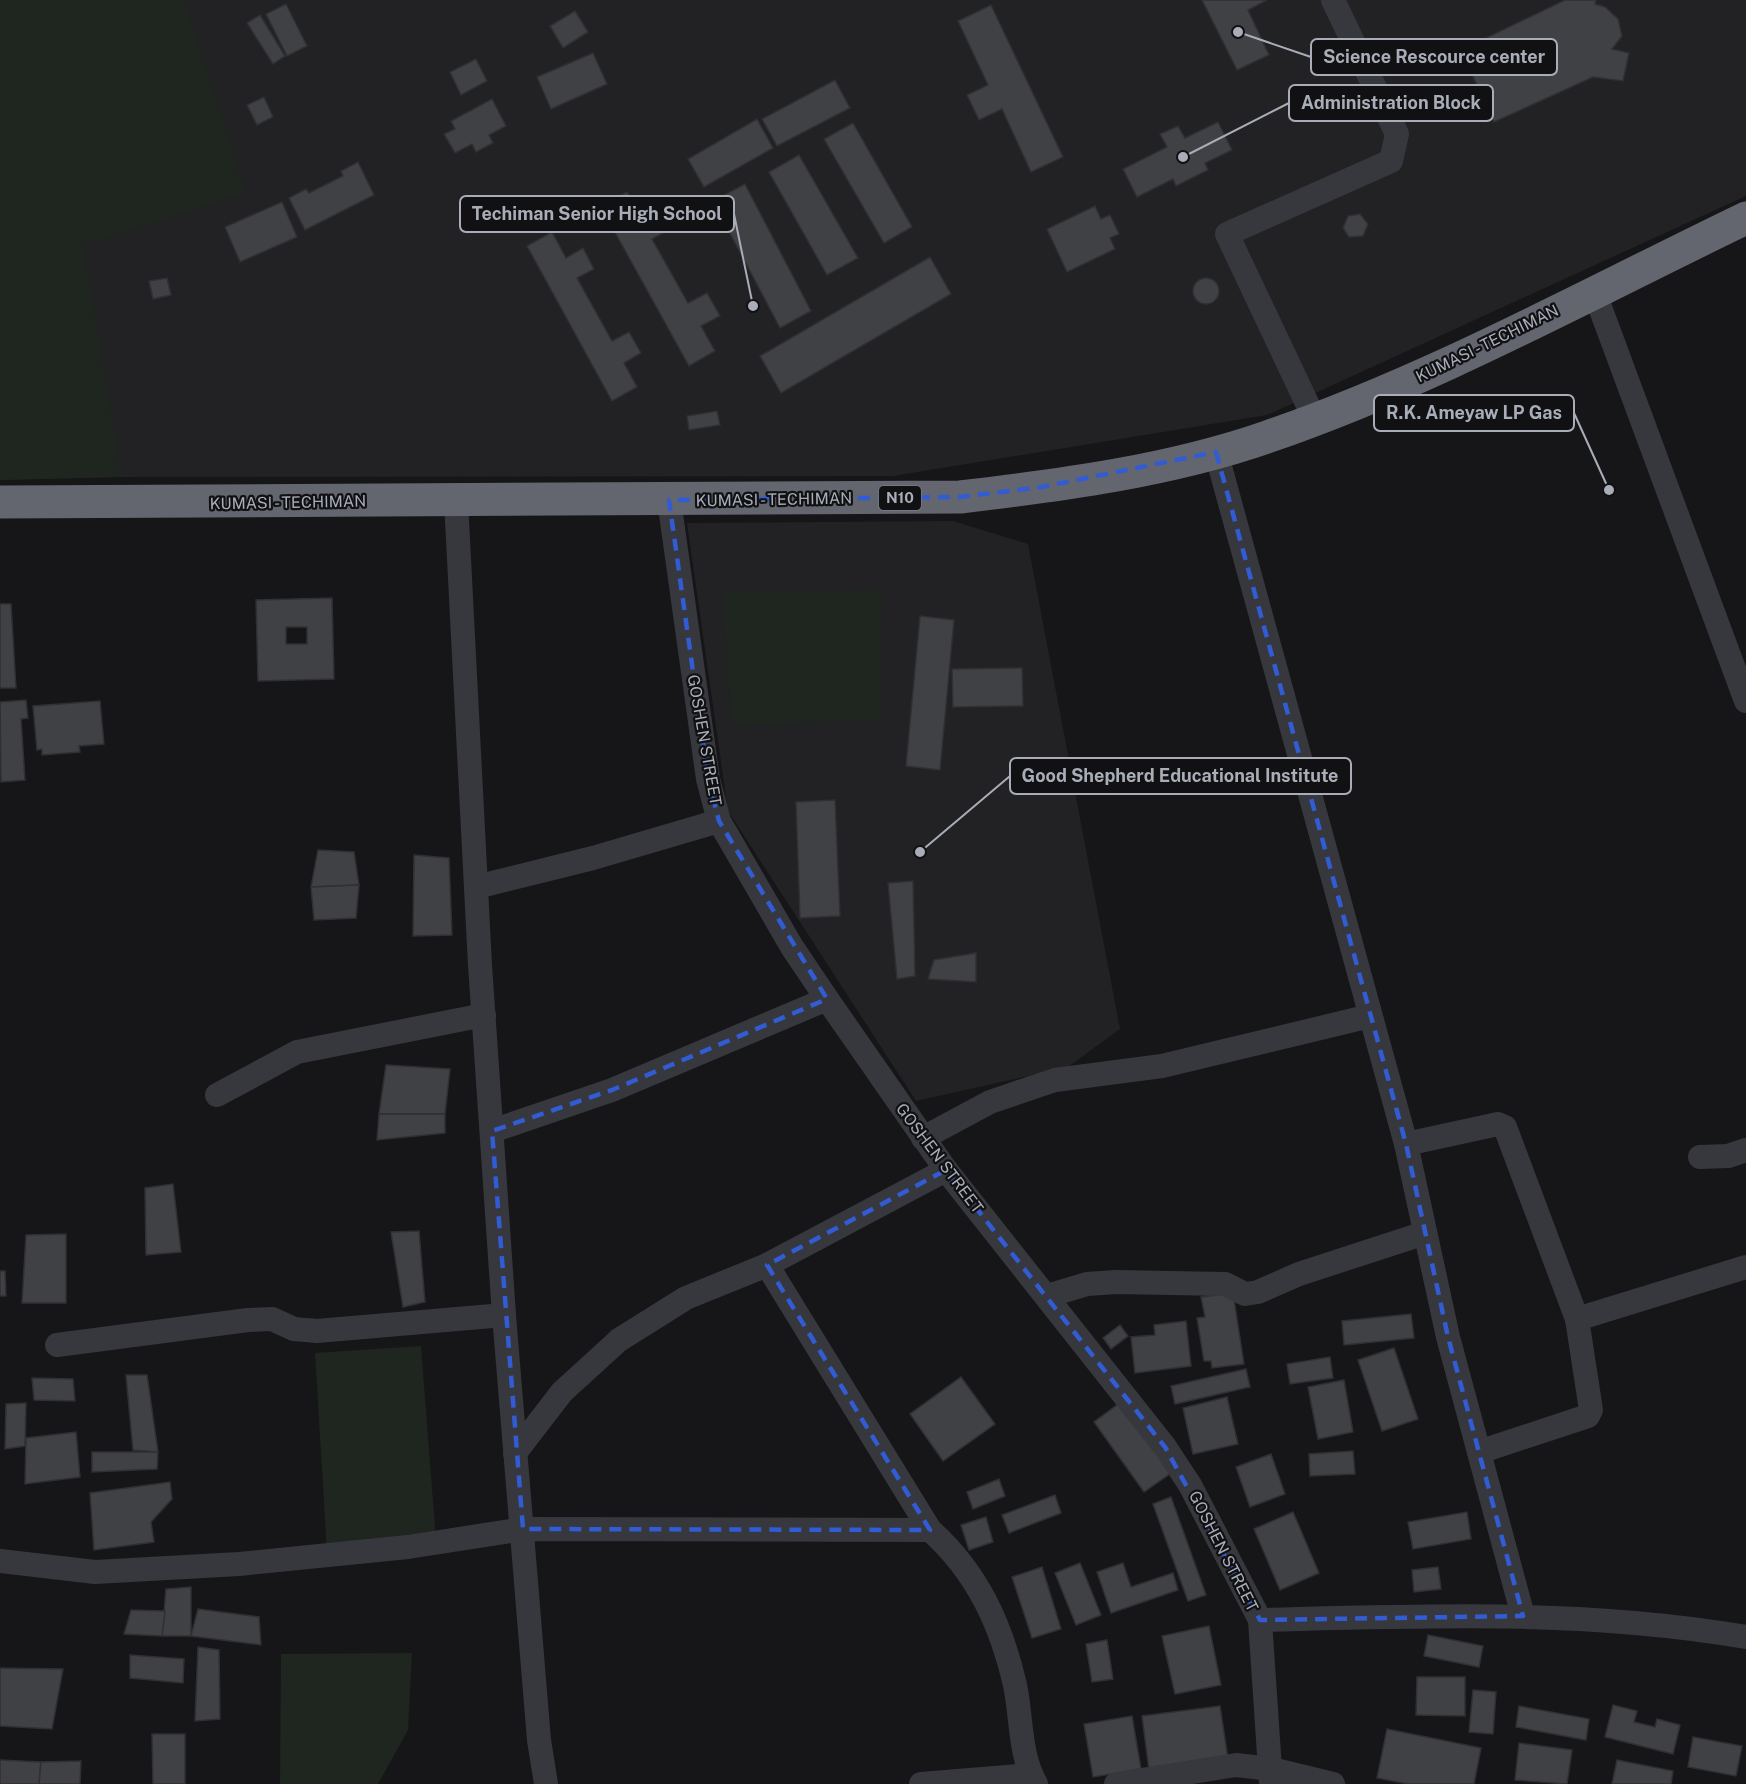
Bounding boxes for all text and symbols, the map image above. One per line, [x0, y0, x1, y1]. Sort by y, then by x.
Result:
callout: Science Rescource center [1311, 39, 1557, 75]
text: Science Rescource center [1323, 46, 1546, 67]
callout: Administration Block [1289, 85, 1493, 121]
text: Administration Block [1301, 92, 1482, 113]
callout: Techiman Senior High School [460, 196, 734, 232]
text: Techiman Senior High School [472, 203, 722, 224]
street label: KUMASI - TECHIMAN [1413, 301, 1562, 386]
callout: R.K. Ameyaw LP Gas [1374, 395, 1574, 431]
text: R.K. Ameyaw LP Gas [1386, 402, 1562, 423]
road number: N10 [879, 486, 921, 510]
street label: KUMASI - TECHIMAN [696, 489, 852, 510]
street label: KUMASI - TECHIMAN [210, 492, 366, 513]
street label: GOSHEN STREET [684, 673, 725, 808]
callout: Good Shepherd Educational Institute [1010, 758, 1351, 794]
text: Good Shepherd Educational Institute [1022, 765, 1338, 786]
street label: GOSHEN STREET [892, 1100, 987, 1217]
street label: GOSHEN STREET [1185, 1488, 1262, 1615]

